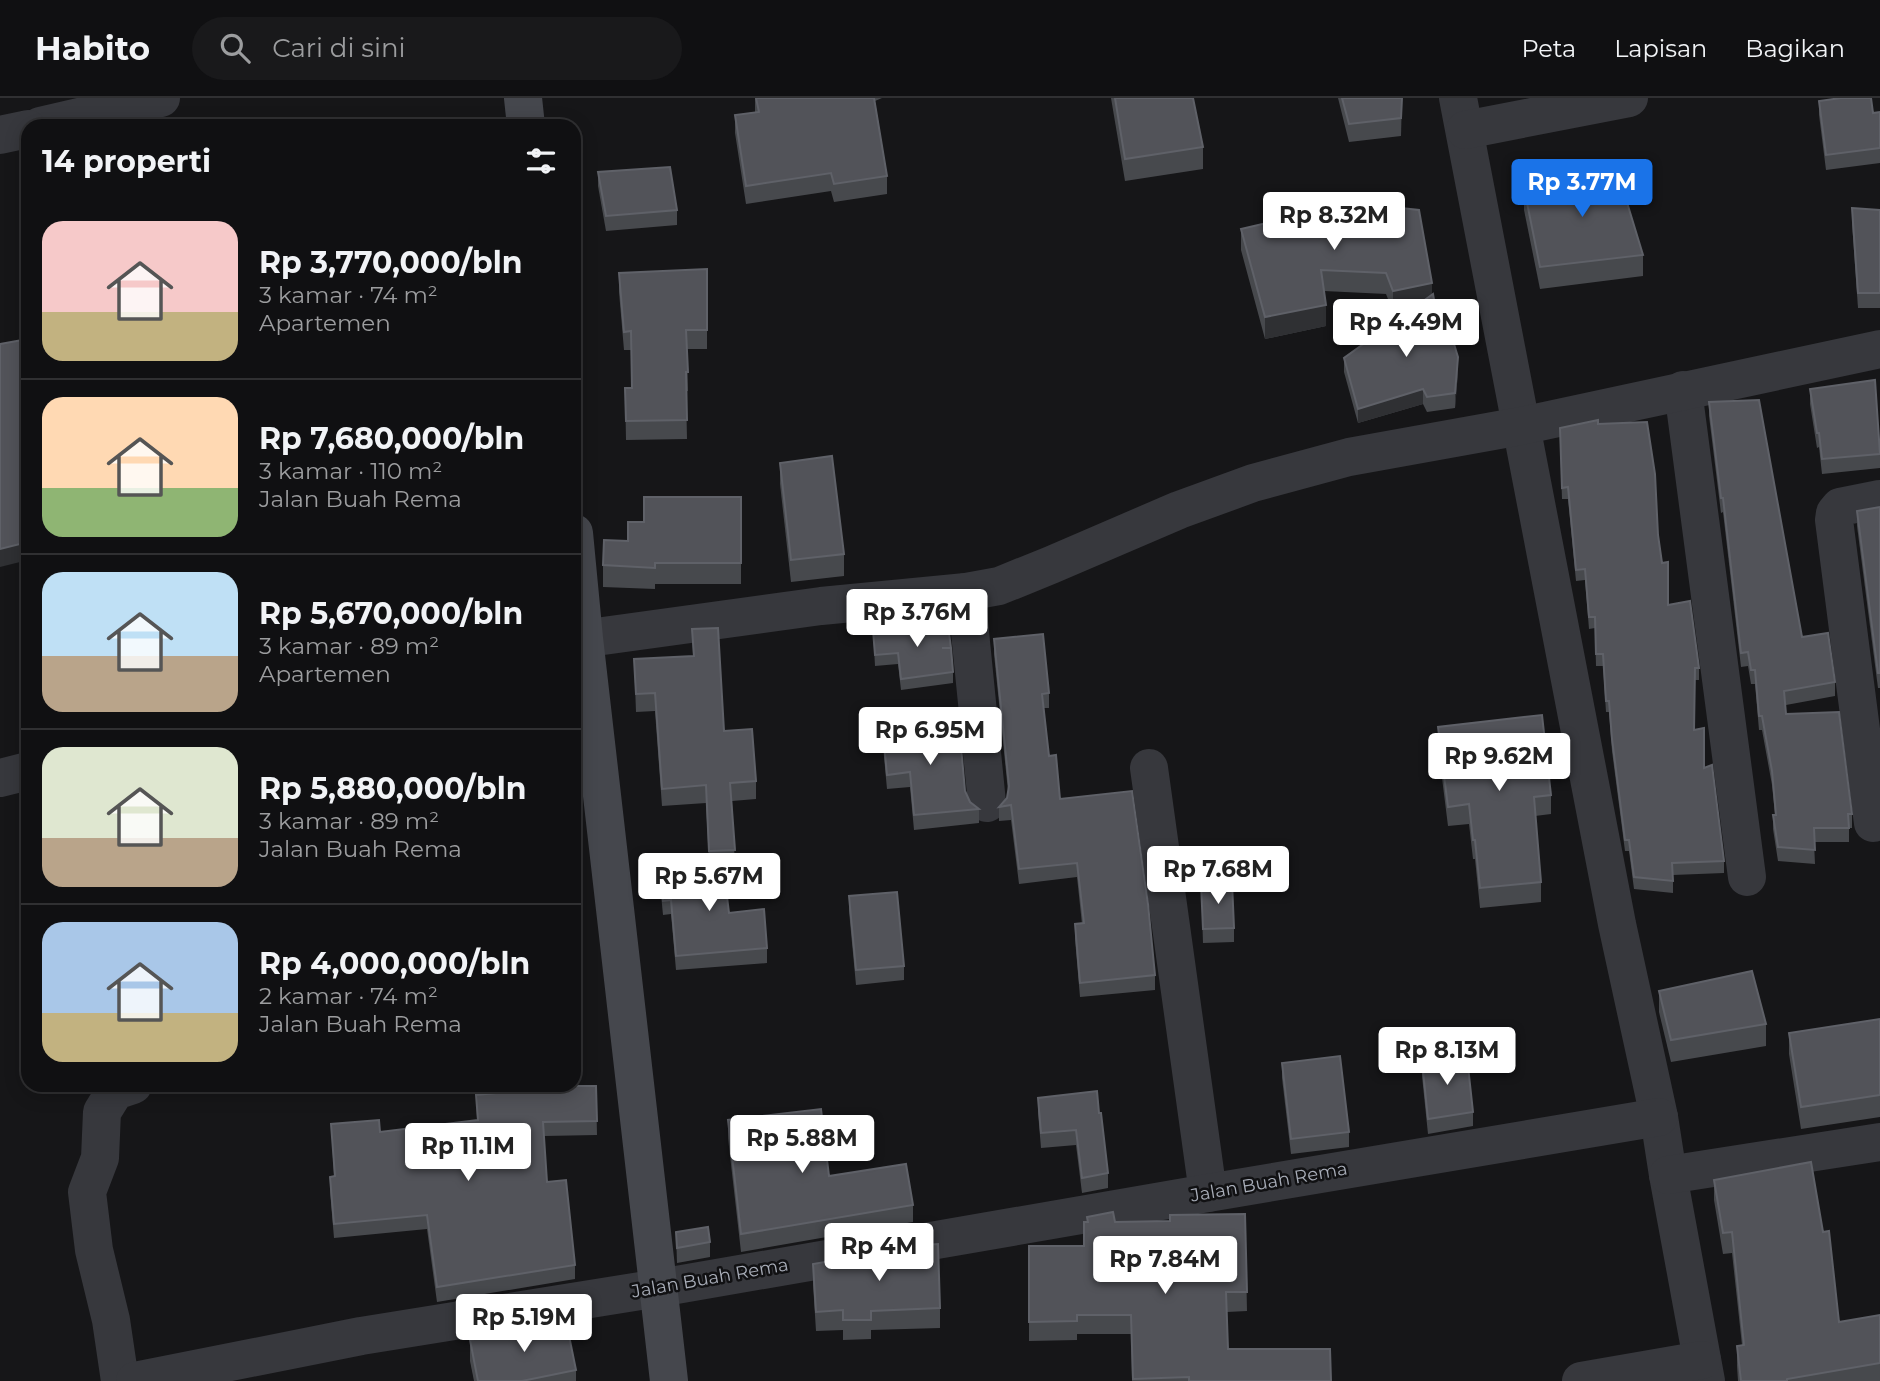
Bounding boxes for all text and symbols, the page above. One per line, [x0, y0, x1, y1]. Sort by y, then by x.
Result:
search box [192, 17, 682, 80]
text: Habito [35, 28, 150, 68]
icon: search [216, 29, 254, 67]
text: Cari di sini [272, 32, 405, 64]
text: Peta [1521, 34, 1576, 63]
text: Lapisan [1614, 34, 1707, 63]
text: Bagikan [1745, 34, 1845, 63]
icon: filters [522, 142, 560, 180]
text: 14 properti [42, 143, 211, 180]
pin: Rp 3.77M [1510, 159, 1654, 219]
text: Rp 3.77M [1527, 168, 1637, 196]
pin: Rp 8.32M [1262, 192, 1406, 252]
text: Rp 8.32M [1279, 201, 1389, 229]
text: Rp 3,770,000/bln [259, 244, 523, 281]
icon: home [98, 249, 182, 333]
text: 3 kamar · 74 m² [259, 281, 438, 309]
pin: Rp 4.49M [1334, 300, 1478, 359]
text: Rp 4.49M [1349, 308, 1463, 336]
text: Apartemen [259, 309, 391, 337]
text: Rp 7,680,000/bln [259, 420, 524, 457]
icon: home [98, 425, 182, 509]
text: 3 kamar · 110 m² [259, 457, 442, 485]
text: Jalan Buah Rema [259, 485, 462, 513]
pin: Rp 3.76M [845, 589, 989, 649]
text: Rp 5,670,000/bln [259, 595, 523, 632]
text: Rp 3.76M [863, 598, 971, 626]
icon: home [98, 600, 182, 684]
text: 3 kamar · 89 m² [259, 632, 439, 660]
text: Apartemen [259, 660, 391, 688]
pin: Rp 6.95M [858, 708, 1002, 767]
text: Rp 6.95M [875, 716, 985, 744]
pin: Rp 9.62M [1427, 734, 1571, 793]
text: Rp 9.62M [1444, 742, 1554, 770]
text: Rp 5,880,000/bln [259, 770, 526, 807]
icon: home [98, 775, 182, 859]
text: 3 kamar · 89 m² [259, 807, 439, 835]
text: Jalan Buah Rema [259, 835, 462, 863]
pin: Rp 7.68M [1146, 846, 1290, 906]
pin: Rp 5.67M [637, 854, 781, 913]
text: Rp 7.68M [1163, 855, 1273, 883]
text: Rp 5.67M [654, 862, 764, 890]
text: Rp 4,000,000/bln [259, 945, 530, 982]
icon: home [98, 950, 182, 1034]
text: 2 kamar · 74 m² [259, 982, 438, 1010]
text: Jalan Buah Rema [259, 1010, 462, 1038]
pin: Rp 8.13M [1375, 1028, 1519, 1087]
text: Rp 8.13M [1395, 1036, 1499, 1064]
pin: Rp 5.88M [730, 1116, 874, 1175]
pin: Rp 11.1M [396, 1124, 540, 1183]
text: Rp 5.88M [746, 1124, 858, 1152]
text: Rp 11.1M [421, 1132, 515, 1160]
street label: Jalan Buah Rema [1188, 1157, 1349, 1207]
pin: Rp 4M [830, 1224, 928, 1283]
text: Rp 4M [840, 1232, 918, 1260]
pin: Rp 7.84M [1093, 1236, 1237, 1296]
text: Rp 7.84M [1109, 1245, 1221, 1273]
street label: Jalan Buah Rema [629, 1253, 790, 1303]
pin: Rp 5.19M [452, 1294, 596, 1354]
text: Rp 5.19M [472, 1303, 576, 1331]

